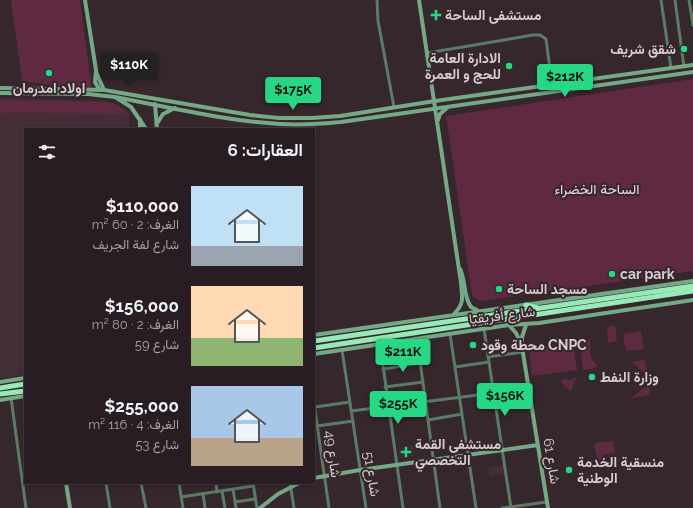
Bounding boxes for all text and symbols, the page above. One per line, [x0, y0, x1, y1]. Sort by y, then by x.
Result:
place label: مستشفى الساحة [445, 7, 542, 24]
marker: مستشفى الساحة [430, 9, 442, 21]
place label: شقق شريف [610, 41, 676, 58]
marker: شقق شريف [679, 44, 689, 54]
place label: الادارة العامة للحج و العمرة [425, 50, 501, 84]
pin: $110K [101, 52, 157, 86]
text: $110K [110, 57, 148, 72]
marker: الادارة العامة للحج و العمرة [504, 61, 514, 71]
pin: $212K [537, 64, 593, 98]
marker: اولاد امدرمان [44, 68, 54, 78]
text: $212K [546, 69, 584, 84]
pin: $175K [265, 77, 321, 111]
place label: اولاد امدرمان [13, 80, 85, 97]
text: $175K [274, 82, 312, 97]
text: العقارات: 6 [227, 140, 303, 160]
icon: filters [36, 141, 58, 163]
park label: الساحة الخضراء [554, 181, 640, 198]
text: $110,000 [106, 196, 179, 216]
icon: home [223, 202, 271, 250]
text: الغرف: 2 · 60 m² [92, 217, 179, 232]
text: شارع لفة الجريف [92, 237, 179, 252]
place label: car park [620, 266, 675, 282]
marker: car park [607, 269, 617, 279]
place label: مسجد الساحة [507, 281, 588, 298]
marker: مسجد الساحة [494, 284, 504, 294]
text: $156,000 [105, 296, 179, 316]
icon: home [223, 302, 271, 350]
street label: شارع أفريقيا [468, 303, 537, 330]
text: الغرف: 2 · 80 m² [92, 317, 179, 332]
text: شارع 59 [135, 337, 179, 352]
place label: محطة وقود CNPC [481, 337, 587, 354]
pin: $211K [375, 339, 431, 373]
marker: محطة وقود CNPC [468, 340, 478, 350]
text: $211K [384, 344, 422, 359]
place label: وزارة النفط [600, 369, 659, 386]
marker: وزارة النفط [587, 372, 597, 382]
pin: $156K [477, 383, 533, 417]
text: $156K [486, 388, 524, 403]
pin: $255K [370, 391, 426, 425]
text: $255,000 [105, 396, 179, 416]
text: $255K [379, 396, 417, 411]
icon: home [223, 402, 271, 450]
text: الغرف: 4 · 116 m² [88, 417, 179, 432]
street label: شارع 49 [319, 429, 344, 479]
place label: مستشفى القمة التخصصي [415, 436, 501, 472]
text: شارع 53 [136, 437, 179, 452]
street label: شارع 61 [538, 437, 564, 486]
marker: مستشفى القمة التخصصي [400, 446, 412, 458]
street label: شارع 51 [358, 450, 383, 498]
place label: منسقية الخدمة الوطنية [577, 454, 664, 487]
marker: منسقية الخدمة الوطنية [564, 465, 574, 475]

